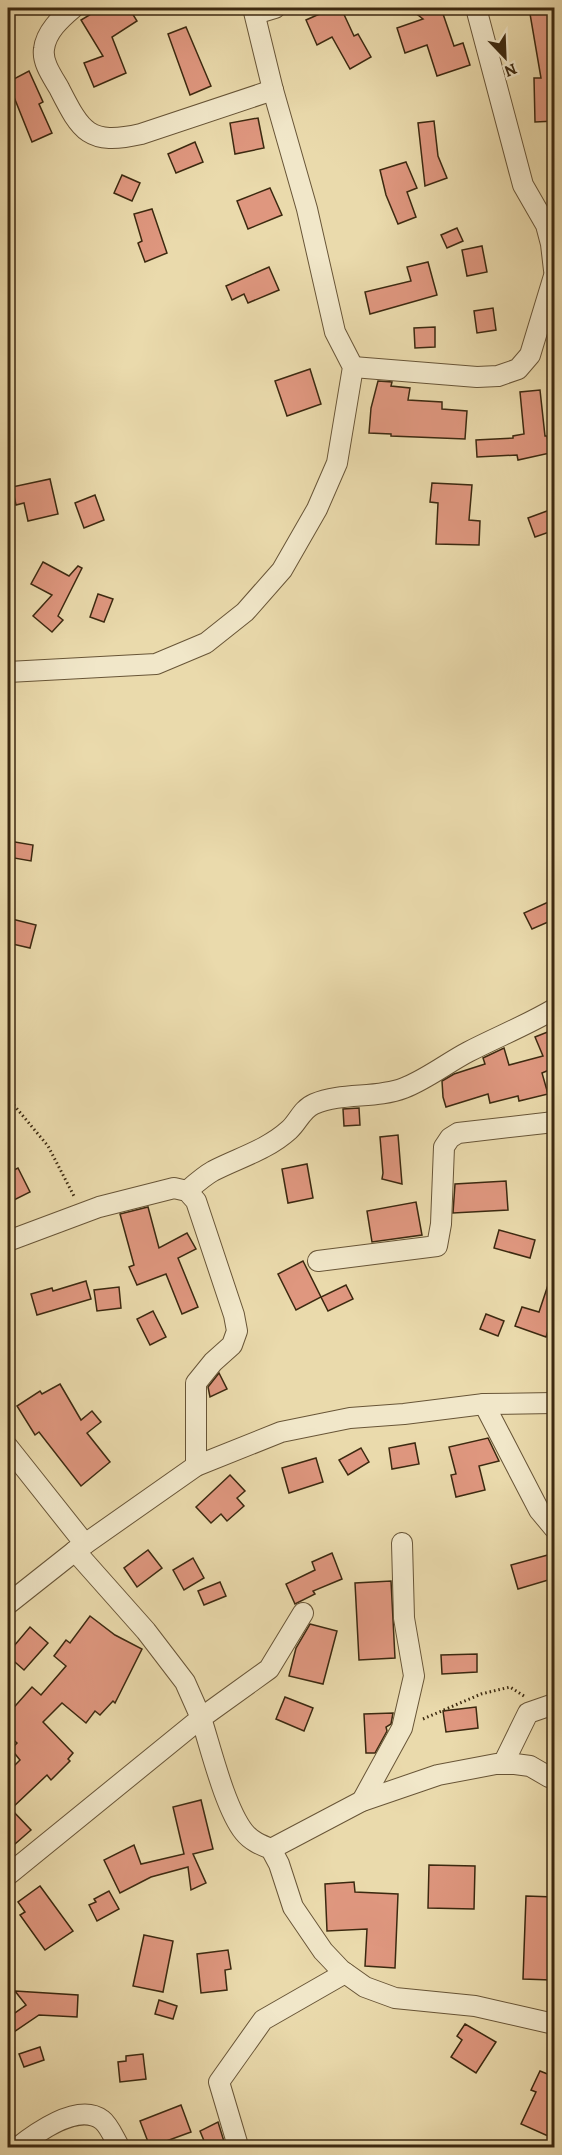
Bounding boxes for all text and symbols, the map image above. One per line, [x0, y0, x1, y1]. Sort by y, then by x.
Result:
north arrow [475, 27, 535, 87]
text: N [500, 57, 520, 82]

